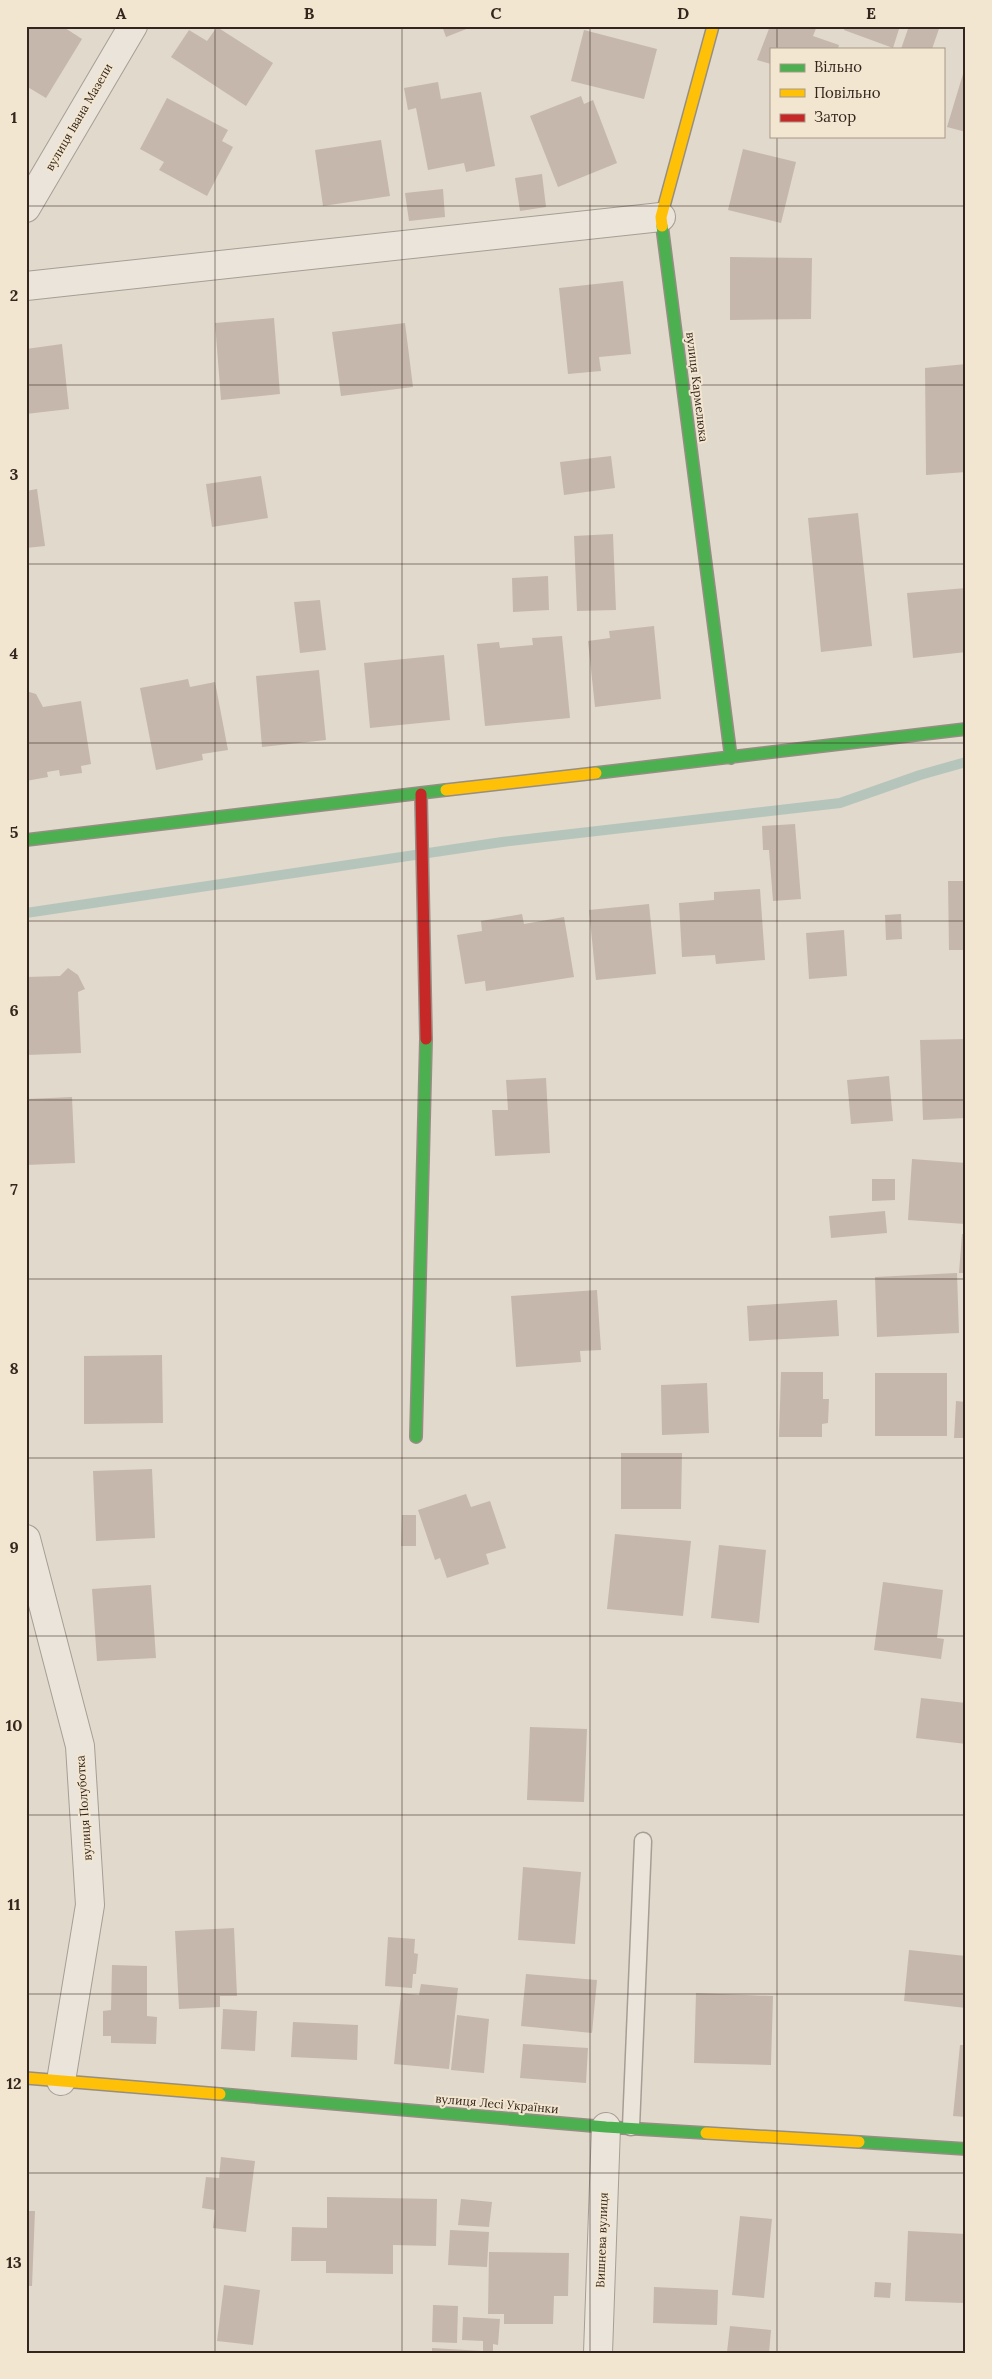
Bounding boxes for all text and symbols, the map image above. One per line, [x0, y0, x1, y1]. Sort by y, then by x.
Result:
text: A [116, 3, 127, 23]
text: B [304, 3, 315, 23]
text: C [490, 3, 502, 23]
text: D [677, 3, 689, 23]
text: E [866, 3, 876, 23]
legend [770, 48, 944, 138]
text: Вільно [814, 57, 862, 76]
street label: вулиця Івана Мазепи [42, 60, 115, 173]
text: Повільно [814, 83, 881, 102]
text: 1 [11, 107, 17, 127]
text: Затор [814, 107, 856, 126]
text: 2 [10, 285, 18, 305]
street label: вулиця Кармелюка [683, 331, 712, 443]
text: 3 [10, 464, 19, 484]
text: 4 [10, 643, 19, 663]
text: 5 [10, 822, 19, 842]
text: 6 [9, 1000, 19, 1020]
text: 7 [10, 1179, 18, 1199]
text: 8 [9, 1358, 19, 1378]
text: 9 [9, 1537, 19, 1557]
text: 10 [6, 1715, 22, 1735]
street label: вулиця Полуботка [72, 1755, 95, 1861]
text: 11 [8, 1894, 21, 1914]
text: 12 [6, 2073, 22, 2093]
street label: вулиця Лесі Українки [435, 2091, 559, 2116]
street label: Вишнева вулиця [592, 2192, 611, 2288]
text: 13 [6, 2252, 22, 2272]

